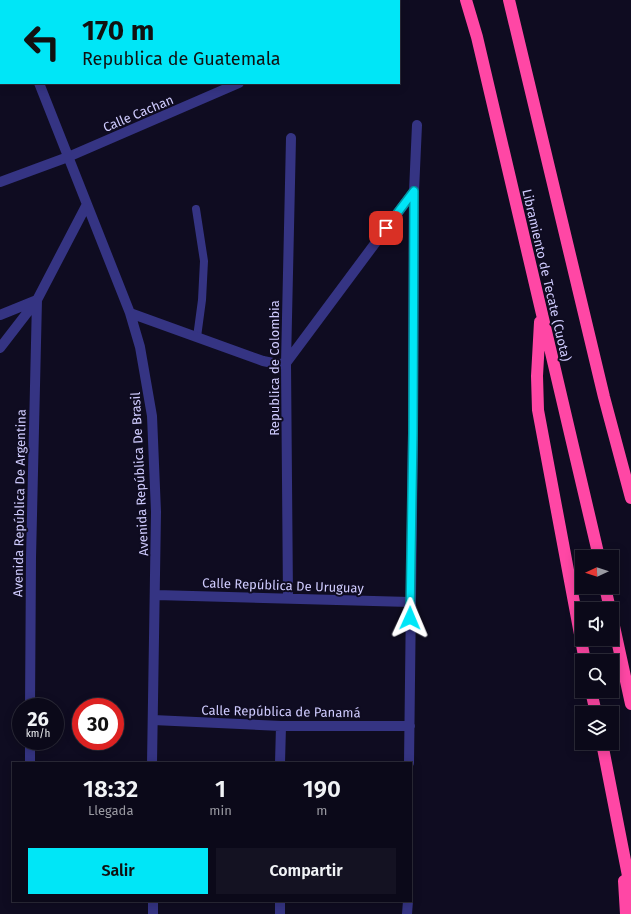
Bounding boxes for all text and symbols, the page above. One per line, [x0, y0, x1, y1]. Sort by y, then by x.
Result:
text: 170 m [82, 14, 154, 47]
icon: left [16, 16, 68, 68]
text: Republica de Guatemala [82, 48, 281, 70]
street label: Calle Cachan [101, 92, 176, 135]
street label: Libramiento de Tecate (Cuota) [519, 187, 574, 363]
pin [369, 211, 403, 245]
icon: arrive [375, 217, 397, 239]
street label: Republica de Colombia [267, 300, 282, 436]
street label: Avenida República De Brasil [128, 391, 151, 556]
street label: Avenida República De Argentina [10, 409, 29, 597]
north arrow [575, 550, 619, 594]
map controls [575, 550, 619, 750]
street label: Calle República De Uruguay [202, 575, 365, 596]
position arrow [389, 597, 431, 639]
button: sound [575, 602, 619, 646]
button: search [575, 654, 619, 698]
speed limit sign: 30 [72, 698, 124, 750]
street label: Calle República de Panamá [201, 703, 361, 720]
button: layers [575, 706, 619, 750]
text: 26 [27, 707, 49, 731]
text: km/h [26, 728, 50, 740]
text: 18:32 [83, 775, 138, 803]
text: 1 [215, 775, 226, 803]
text: 190 [303, 775, 341, 803]
text: Llegada [88, 803, 133, 818]
text: min [209, 803, 232, 818]
text: m [316, 803, 327, 818]
button: Salir [28, 848, 208, 894]
button: Compartir [216, 848, 396, 894]

